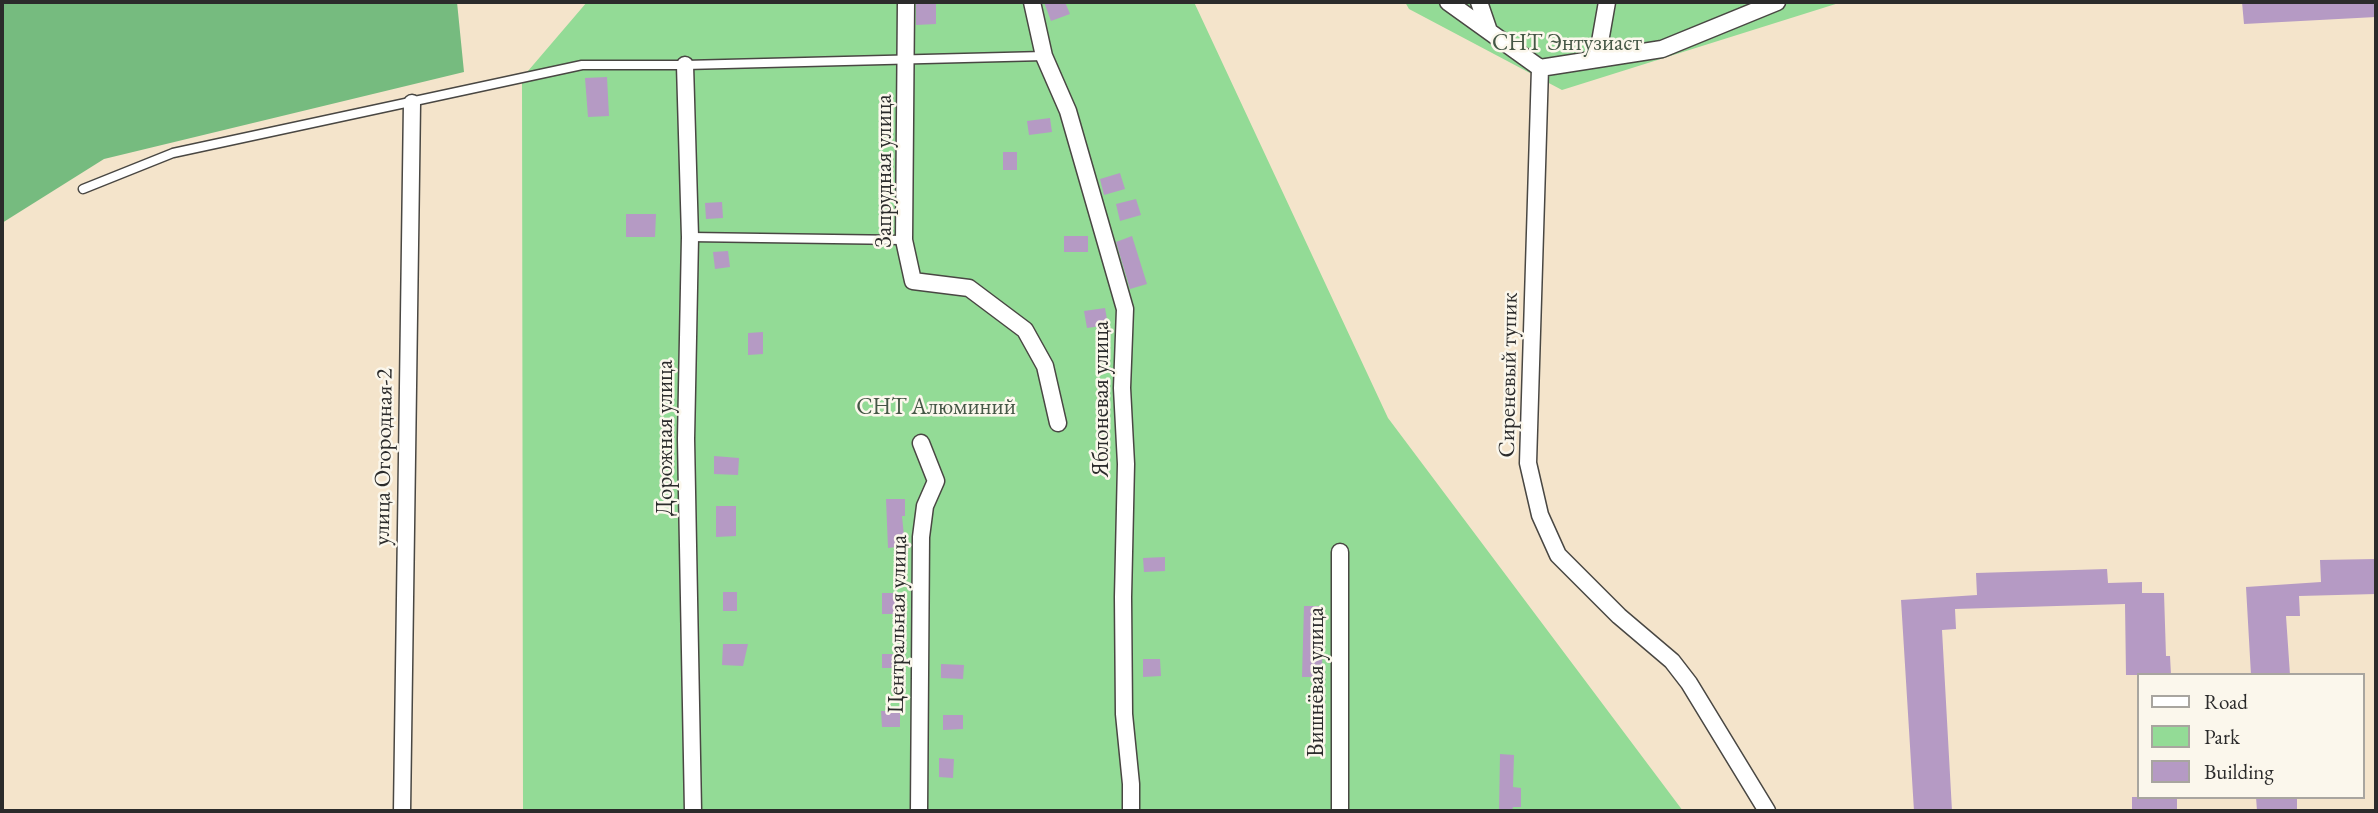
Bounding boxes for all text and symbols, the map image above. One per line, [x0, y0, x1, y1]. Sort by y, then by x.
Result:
park label: СНТ Энтузиаст [1492, 30, 1642, 58]
street label: Запрудная улица [871, 94, 899, 248]
street label: Сиреневый тупик [1494, 292, 1524, 458]
street label: Яблоневая улица [1088, 321, 1116, 477]
street label: Дорожная улица [652, 360, 680, 516]
street label: улица Огородная-2 [369, 368, 399, 546]
park label: СНТ Алюминий [856, 394, 1016, 422]
street label: Центральная улица [883, 534, 913, 714]
street label: Вишнёвая улица [1303, 607, 1331, 757]
legend [2136, 673, 2364, 799]
text: Road [2204, 688, 2248, 715]
text: Park [2204, 723, 2240, 750]
text: Building [2204, 758, 2274, 785]

